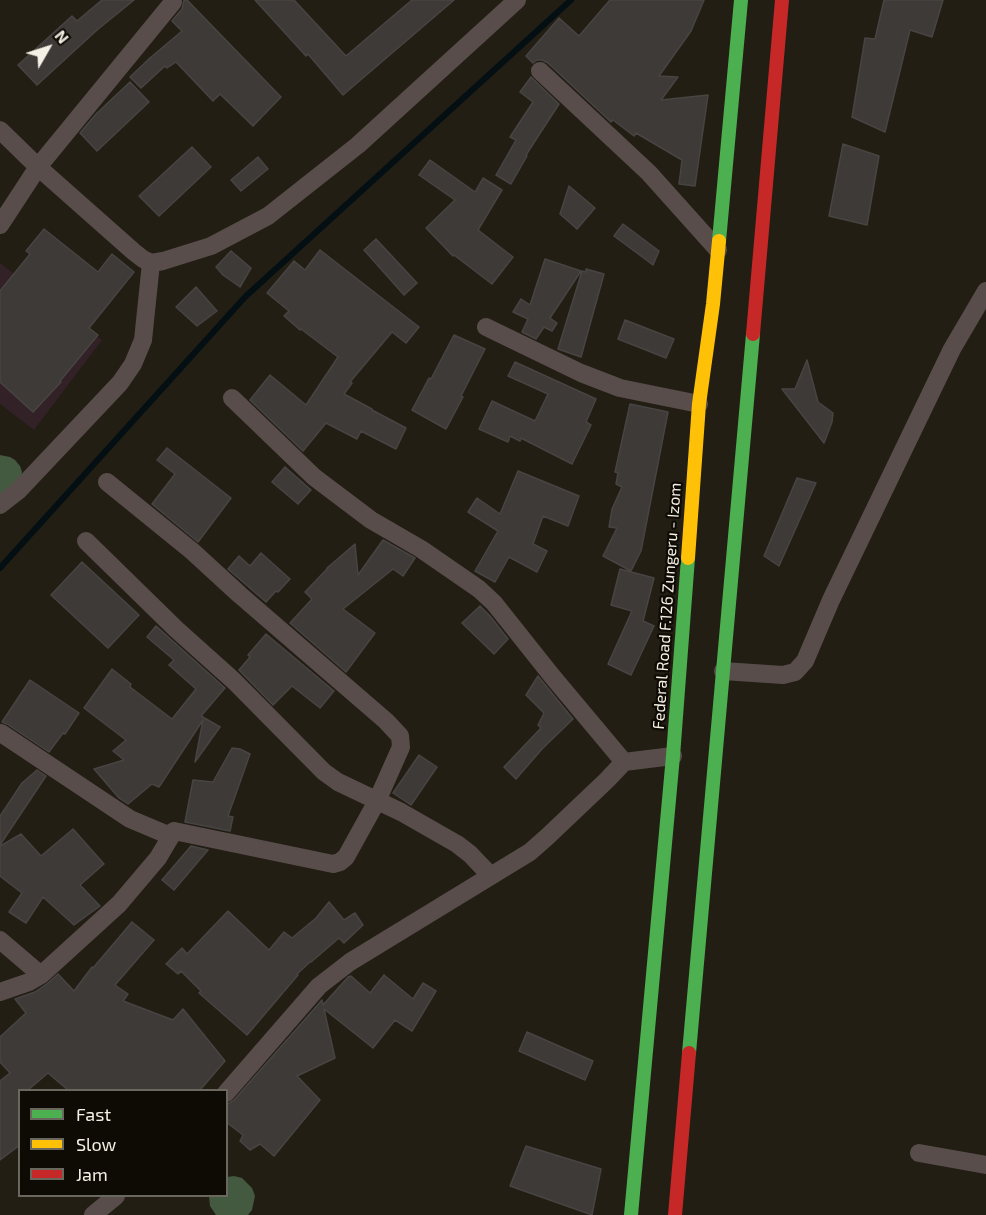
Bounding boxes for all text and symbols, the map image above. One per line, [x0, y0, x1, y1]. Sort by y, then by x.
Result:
north arrow [18, 18, 78, 78]
text: N [51, 26, 73, 47]
street label: Federal Road F.126 Zungeru - Izom [649, 482, 685, 730]
legend [18, 1089, 228, 1197]
text: Fast [76, 1103, 111, 1125]
text: Slow [76, 1133, 116, 1155]
text: Jam [76, 1163, 108, 1185]

